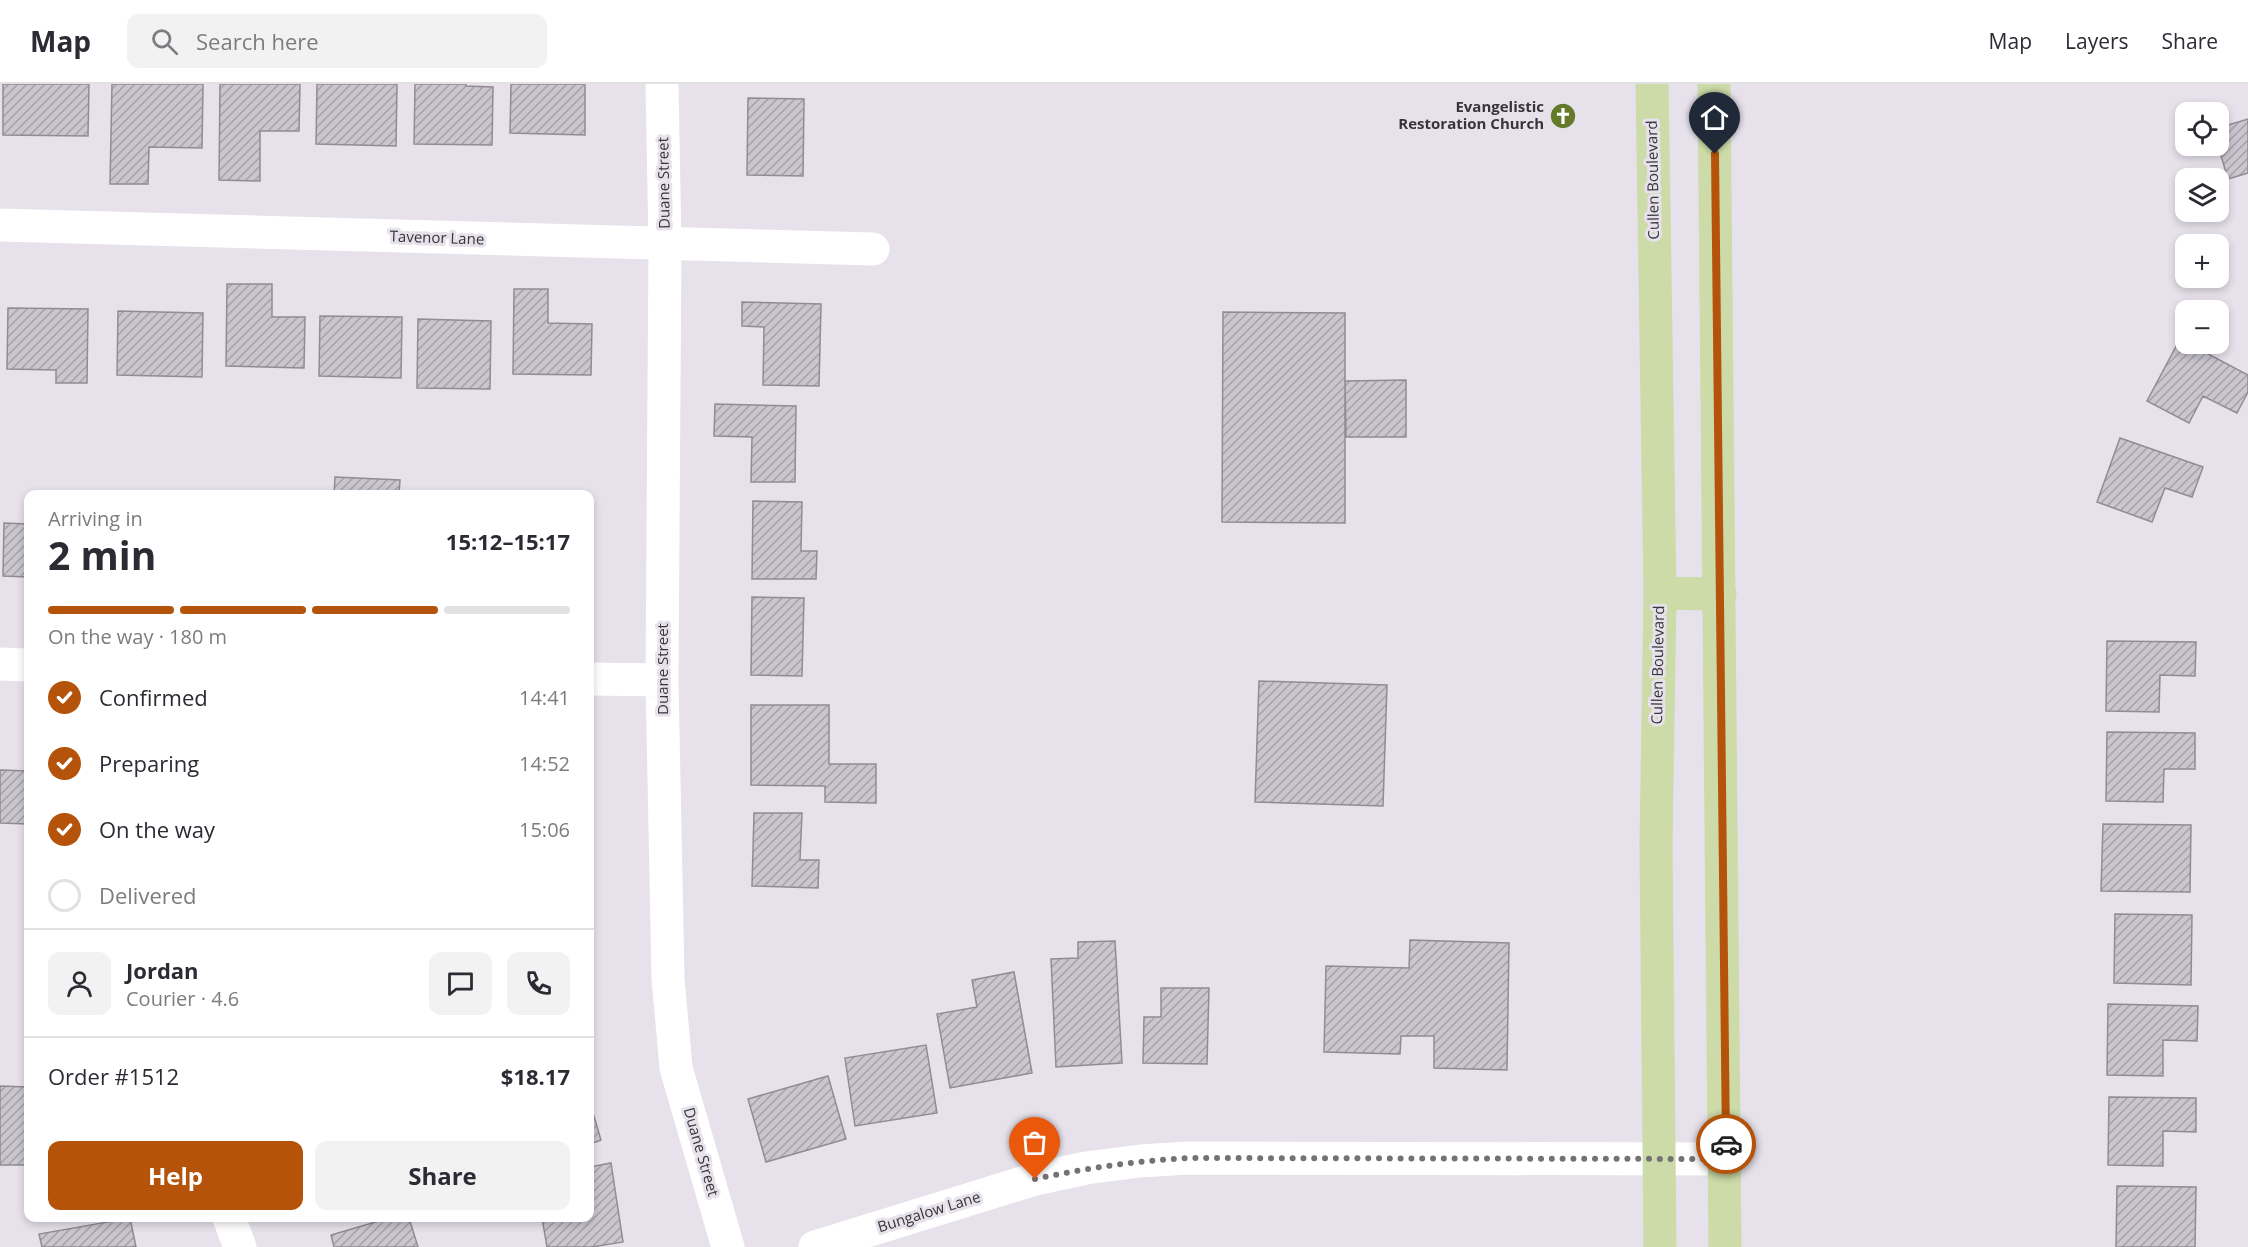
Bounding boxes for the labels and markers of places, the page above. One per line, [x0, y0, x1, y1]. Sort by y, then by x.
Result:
pin [1689, 92, 1740, 154]
place label: Evangelistic Restoration Church [1398, 96, 1544, 133]
church icon: Evangelistic Restoration Church [1548, 101, 1578, 131]
pin [1009, 1117, 1060, 1179]

